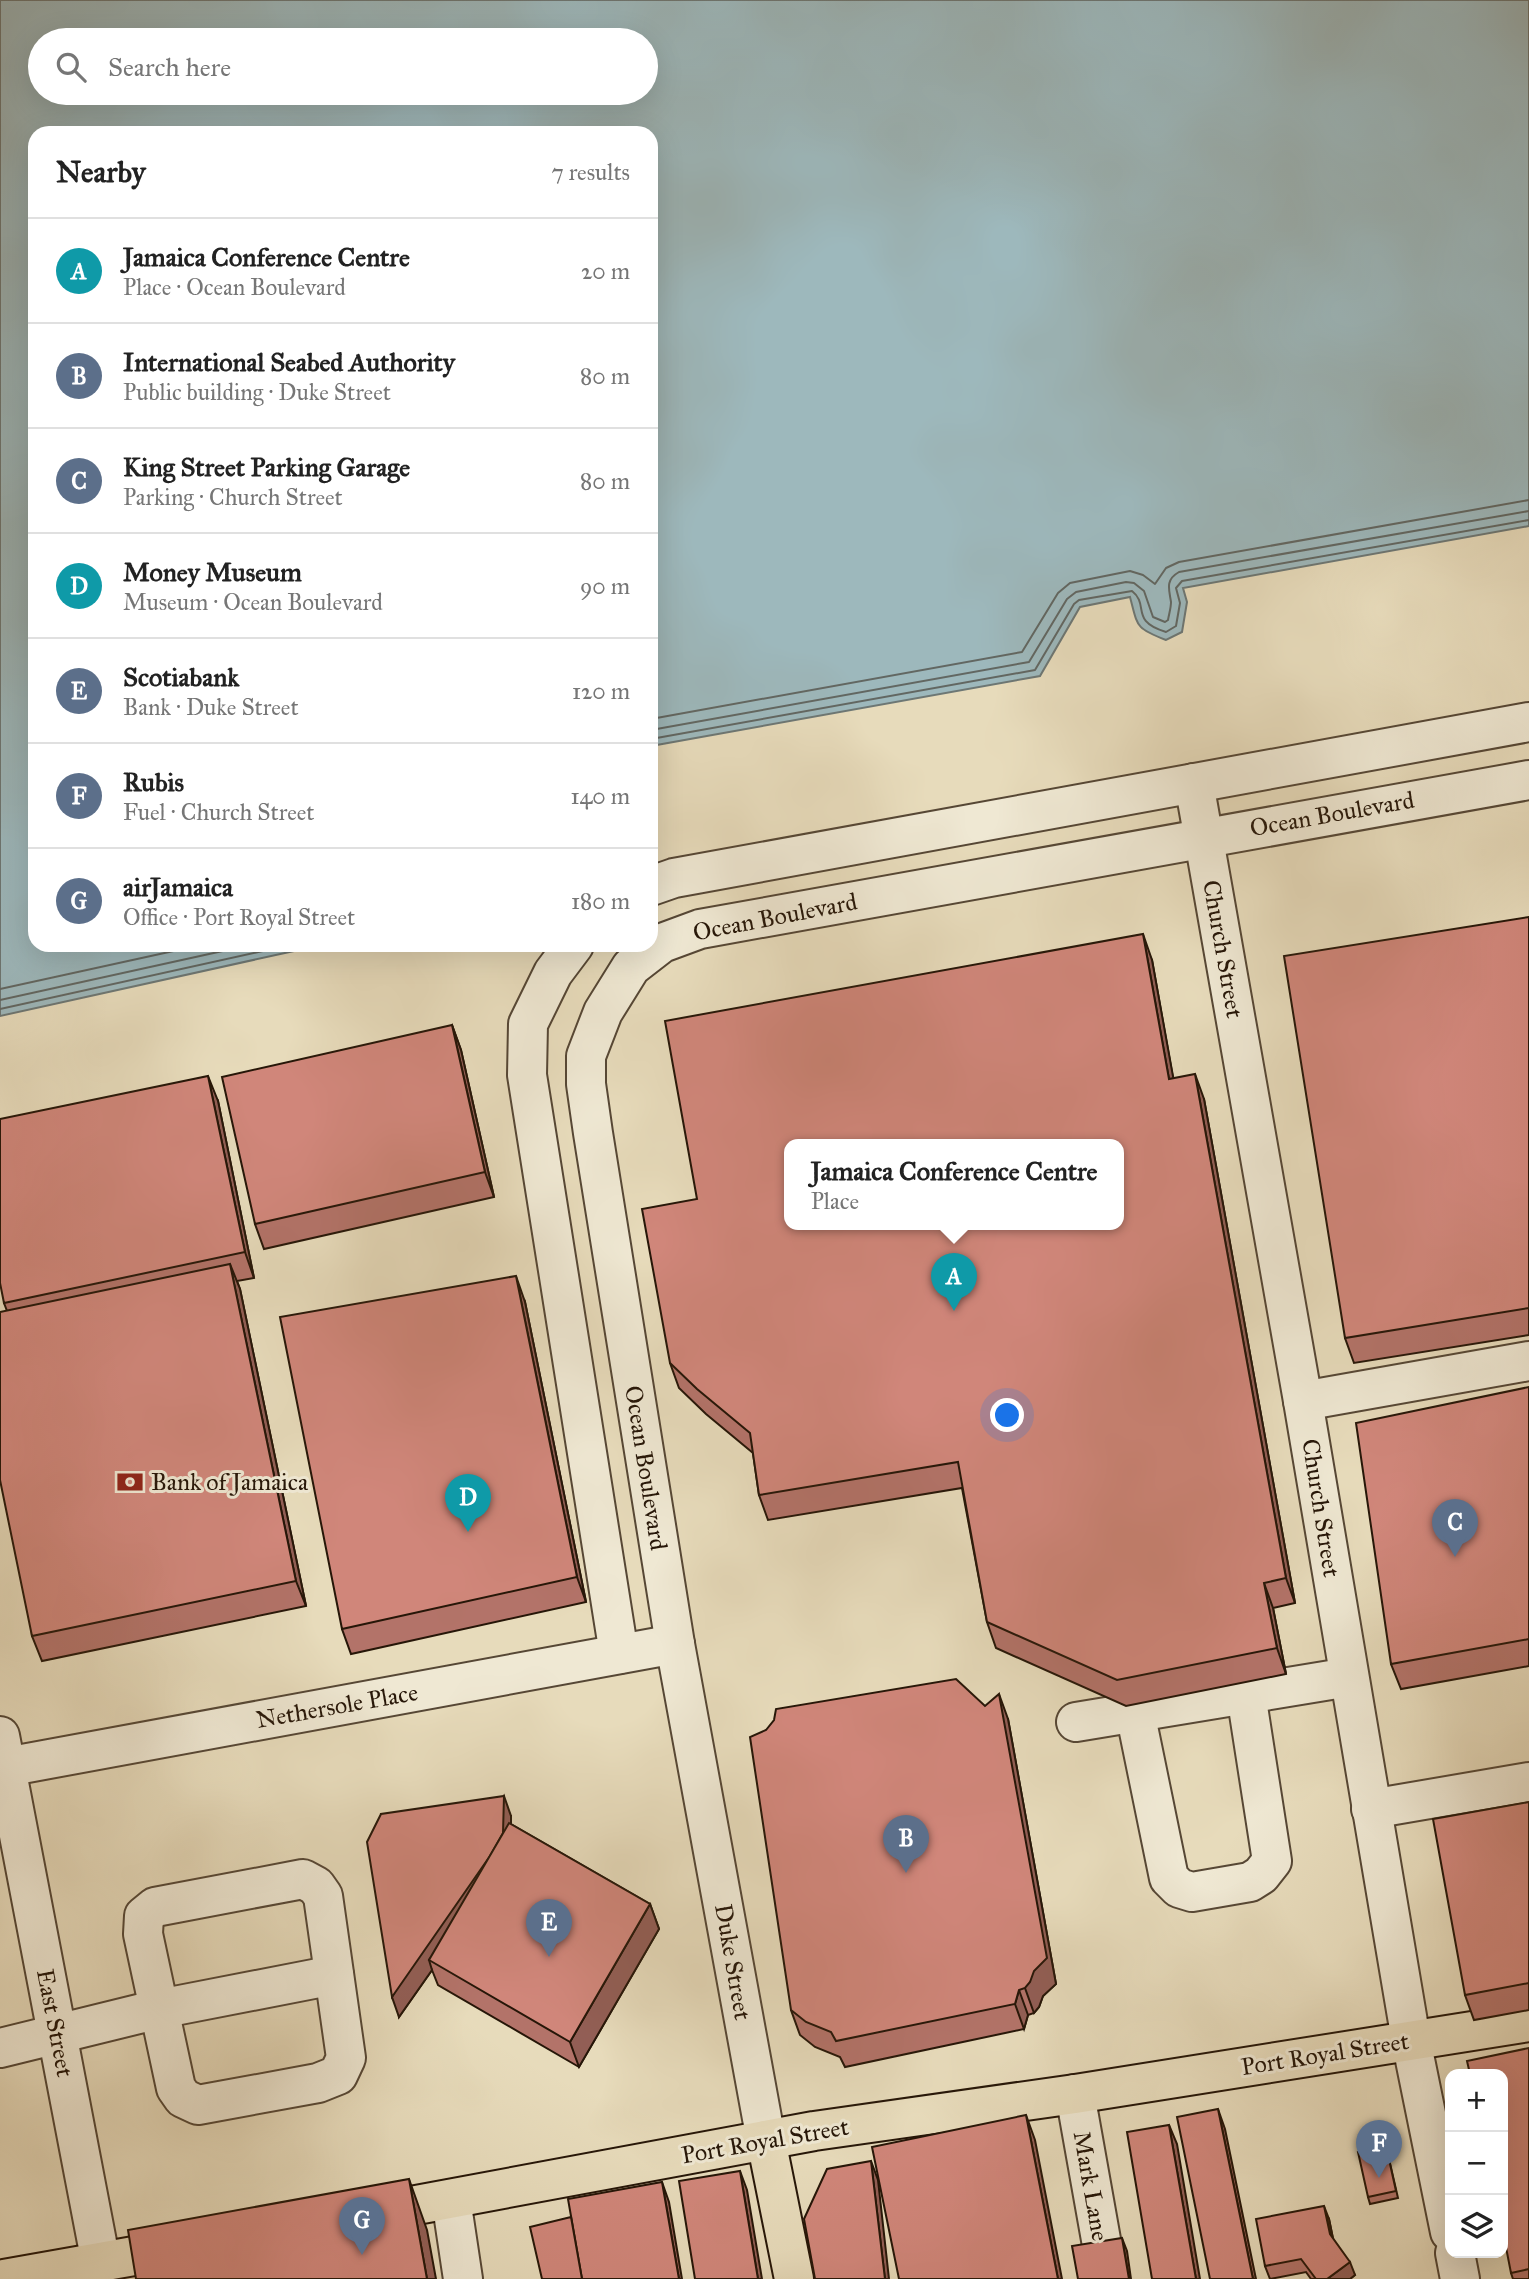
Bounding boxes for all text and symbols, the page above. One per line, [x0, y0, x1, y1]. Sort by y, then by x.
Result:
search box [28, 28, 658, 105]
icon: search [52, 48, 90, 86]
text: Search here [108, 51, 231, 83]
text: Nearby [56, 154, 146, 190]
text: 7 results [551, 158, 630, 186]
text: Jamaica Conference Centre [123, 241, 410, 273]
text: A [71, 257, 87, 285]
text: 20 m [581, 257, 630, 285]
text: Place · Ocean Boulevard [123, 273, 346, 301]
text: International Seabed Authority [123, 346, 455, 378]
text: B [71, 362, 87, 390]
text: 80 m [580, 362, 630, 390]
text: Public building · Duke Street [123, 378, 391, 406]
text: King Street Parking Garage [123, 451, 410, 483]
text: C [71, 467, 87, 495]
text: 80 m [580, 467, 630, 495]
text: Parking · Church Street [123, 483, 343, 511]
text: Money Museum [123, 556, 302, 588]
text: D [70, 572, 88, 600]
text: 90 m [580, 572, 630, 600]
text: Museum · Ocean Boulevard [123, 588, 383, 616]
text: Scotiabank [123, 661, 239, 693]
text: E [71, 677, 87, 705]
text: 120 m [572, 677, 630, 705]
text: Bank · Duke Street [123, 693, 299, 721]
text: Rubis [123, 766, 184, 798]
text: F [71, 782, 87, 810]
text: 140 m [570, 782, 630, 810]
street label: Ocean Boulevard [1247, 785, 1417, 843]
text: Fuel · Church Street [123, 798, 314, 826]
text: airJamaica [123, 871, 233, 903]
street label: Church Street [1196, 878, 1250, 1021]
street label: Ocean Boulevard [690, 886, 860, 948]
text: G [71, 887, 87, 915]
text: 180 m [571, 887, 630, 915]
text: Office · Port Royal Street [123, 903, 355, 931]
popup [784, 1139, 1124, 1230]
text: Jamaica Conference Centre [811, 1155, 1097, 1187]
text: Place [811, 1187, 859, 1215]
pin: A [931, 1253, 977, 1311]
street label: Ocean Boulevard [618, 1383, 674, 1553]
your location [990, 1398, 1024, 1432]
street label: Church Street [1295, 1437, 1347, 1580]
bank icon: Bank of Jamaica [115, 1467, 145, 1497]
place label: Bank of Jamaica [151, 1467, 309, 1497]
pin: D [445, 1474, 491, 1532]
pin: C [1432, 1499, 1478, 1557]
street label: Nethersole Place [254, 1677, 420, 1735]
pin: B [883, 1815, 929, 1873]
pin: E [526, 1899, 572, 1957]
street label: Duke Street [708, 1902, 758, 2023]
street label: East Street [30, 1966, 80, 2080]
street label: Port Royal Street [1239, 2026, 1411, 2082]
map controls [1445, 2069, 1508, 2258]
button: + [1445, 2069, 1508, 2132]
street label: Port Royal Street [679, 2111, 851, 2170]
pin: F [1356, 2120, 1402, 2178]
street label: Mark Lane [1067, 2129, 1115, 2243]
button: − [1445, 2132, 1508, 2195]
button: layers [1445, 2195, 1508, 2258]
pin: G [339, 2197, 385, 2255]

